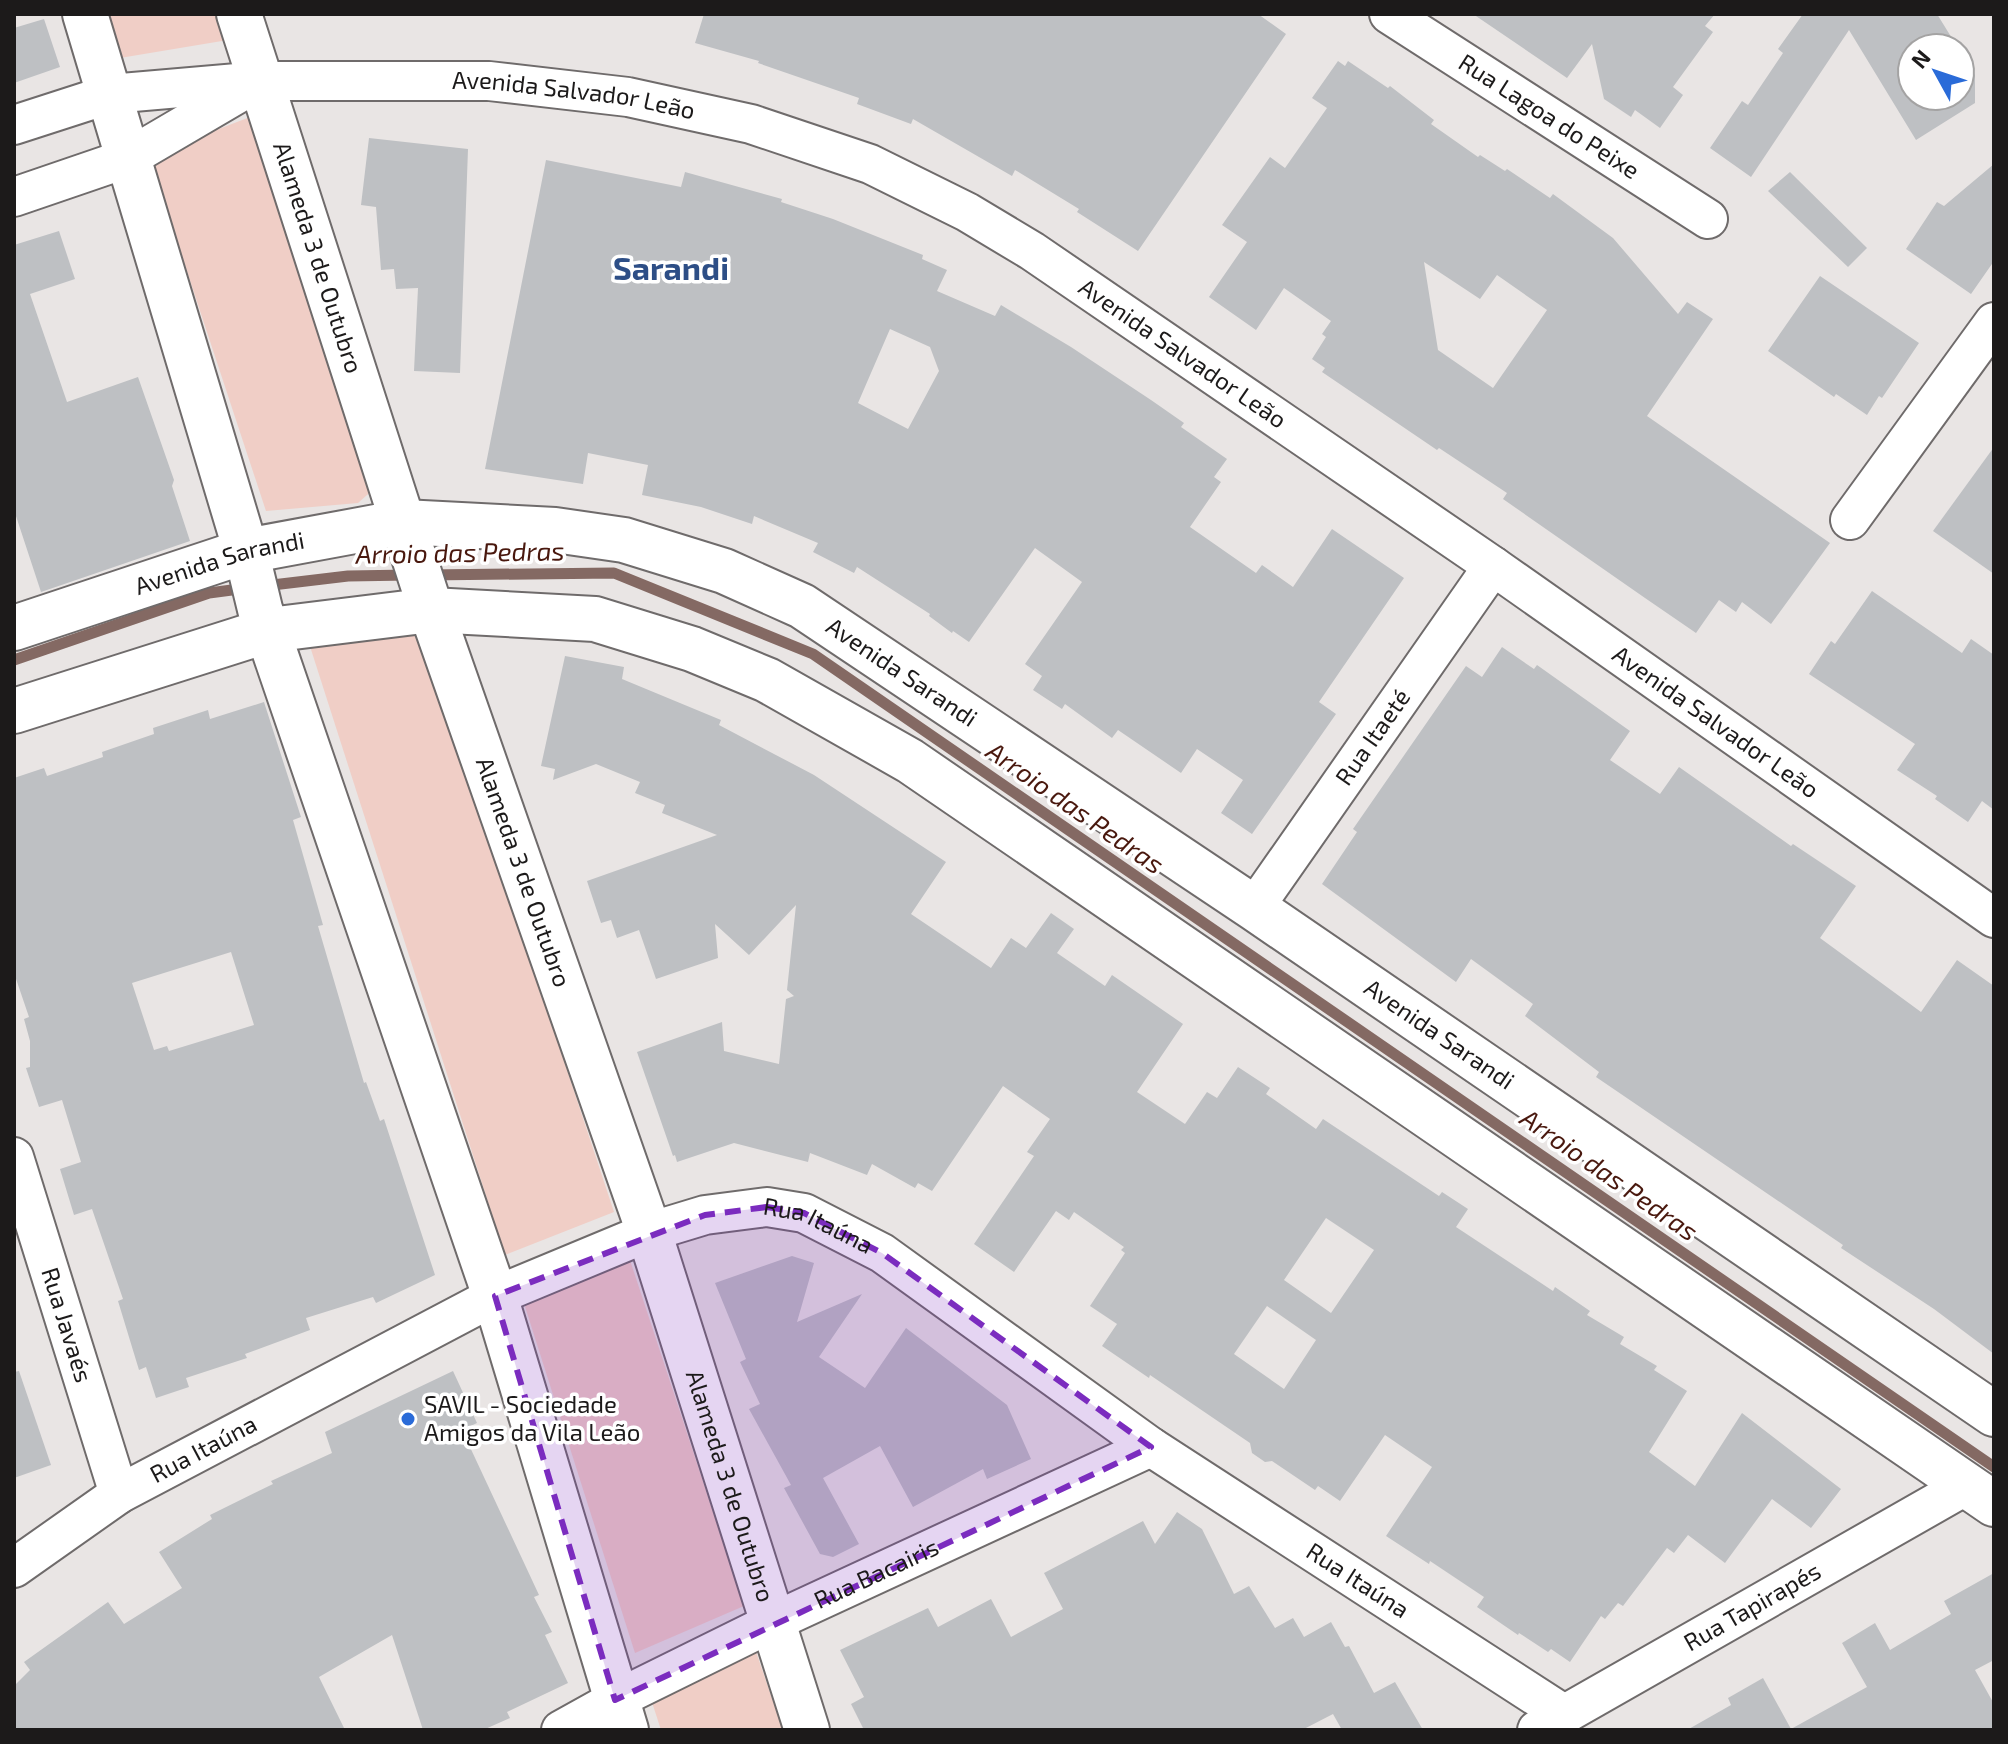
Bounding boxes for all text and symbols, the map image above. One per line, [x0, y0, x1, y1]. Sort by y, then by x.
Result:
north arrow [1896, 32, 1976, 112]
text: N [1905, 44, 1935, 73]
street label: Rua Lagoa do Peixe [1454, 47, 1645, 184]
street label: Avenida Salvador Leão [452, 65, 698, 124]
street label: Alameda 3 de Outubro [268, 138, 370, 377]
district label: Sarandi [613, 248, 729, 286]
street label: Avenida Salvador Leão [1074, 271, 1293, 434]
street label: Avenida Sarandi [131, 525, 307, 600]
water label: Arroio das Pedras [354, 534, 565, 569]
street label: Avenida Sarandi [822, 611, 983, 732]
street label: Avenida Salvador Leão [1608, 639, 1825, 803]
street label: Rua Itaeté [1328, 683, 1415, 790]
water label: Arroio das Pedras [981, 734, 1170, 879]
street label: Alameda 3 de Outubro [471, 753, 578, 990]
street label: Avenida Sarandi [1359, 972, 1520, 1095]
water label: Arroio das Pedras [1515, 1101, 1704, 1246]
street label: Rua Itaúna [761, 1191, 879, 1259]
street label: Rua Javaés [36, 1264, 99, 1386]
street label: Alameda 3 de Outubro [681, 1366, 781, 1605]
place label: SAVIL - Sociedade Amigos da Vila Leão [424, 1389, 640, 1446]
street label: Rua Itaúna [145, 1408, 261, 1488]
marker: SAVIL - Sociedade Amigos da Vila Leão [399, 1410, 417, 1428]
street label: Rua Bacairis [809, 1531, 943, 1614]
street label: Rua Itaúna [1302, 1536, 1415, 1623]
street label: Rua Tapirapés [1678, 1555, 1825, 1656]

